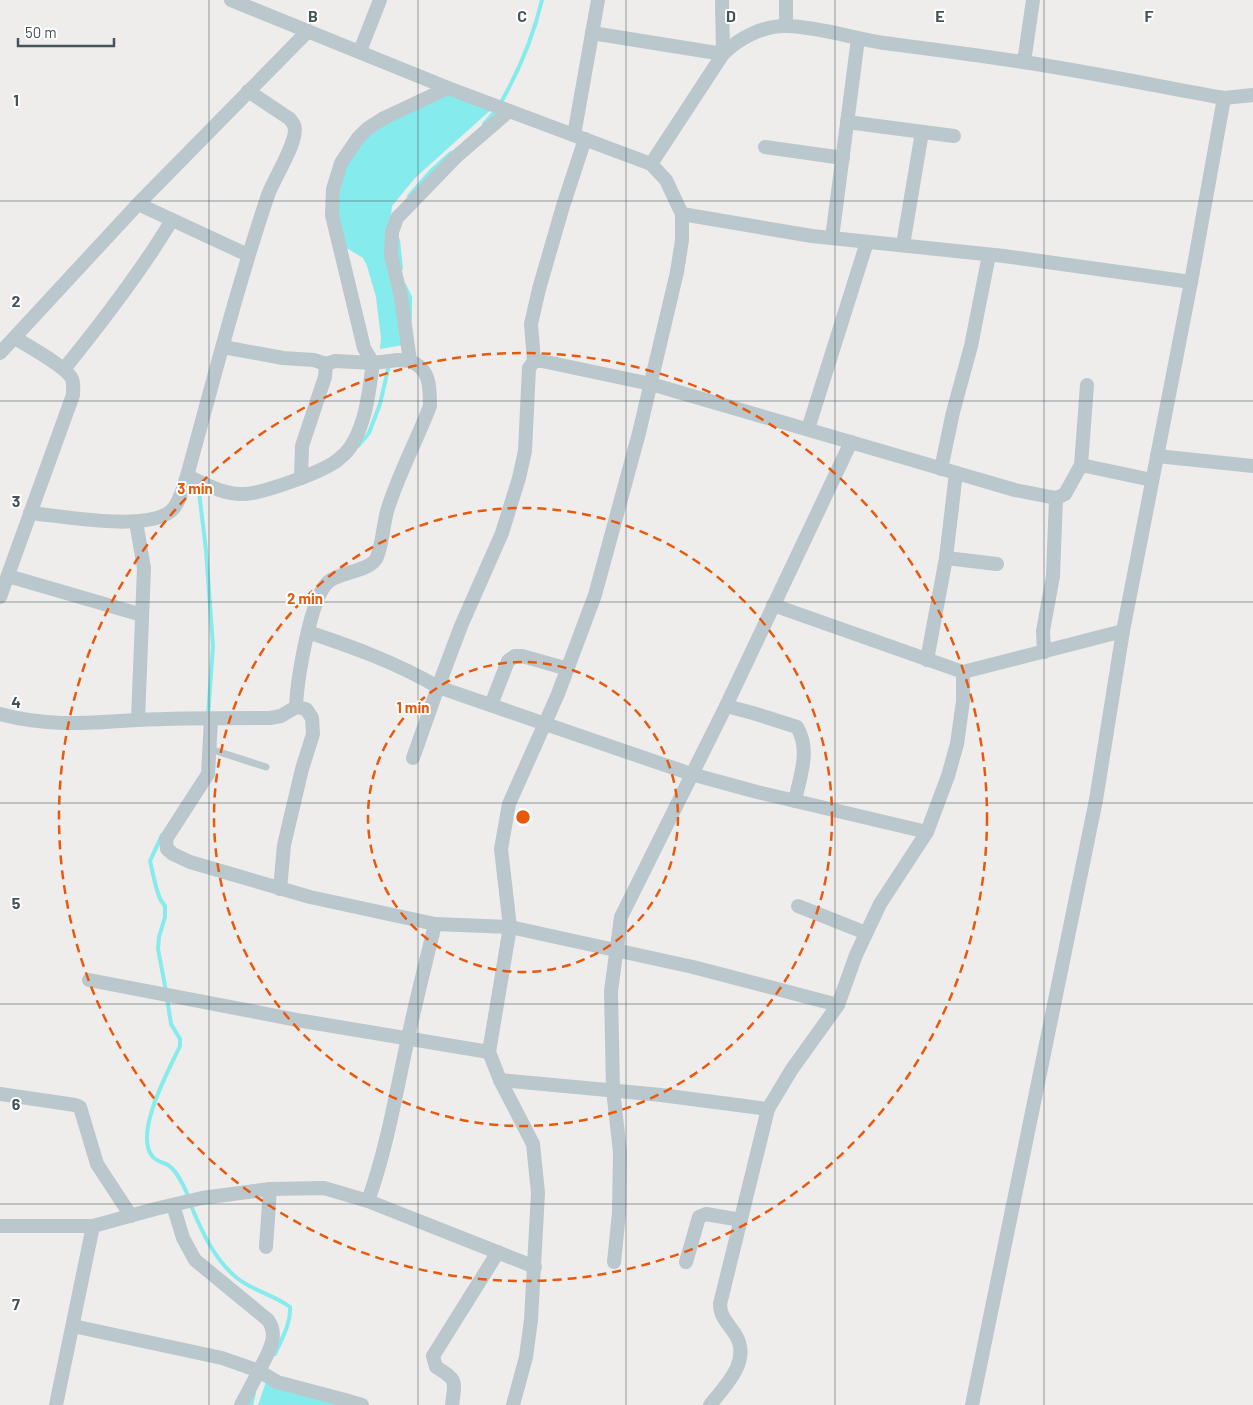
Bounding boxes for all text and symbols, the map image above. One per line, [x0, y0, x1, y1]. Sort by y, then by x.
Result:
text: B [308, 6, 318, 25]
text: C [517, 6, 527, 25]
text: D [726, 6, 736, 25]
text: E [935, 6, 945, 25]
text: F [1145, 6, 1154, 25]
scale bar [18, 15, 114, 47]
text: 50 m [25, 23, 57, 41]
text: 1 [13, 90, 19, 109]
text: 2 [12, 291, 21, 310]
text: 3 min [177, 479, 213, 497]
text: 3 [12, 491, 20, 510]
text: 2 min [287, 589, 323, 607]
text: 4 [11, 692, 21, 711]
text: 1 min [397, 698, 429, 716]
centre of rings [514, 808, 532, 826]
text: 5 [12, 893, 21, 912]
text: 6 [12, 1094, 21, 1113]
text: 7 [12, 1294, 20, 1313]

